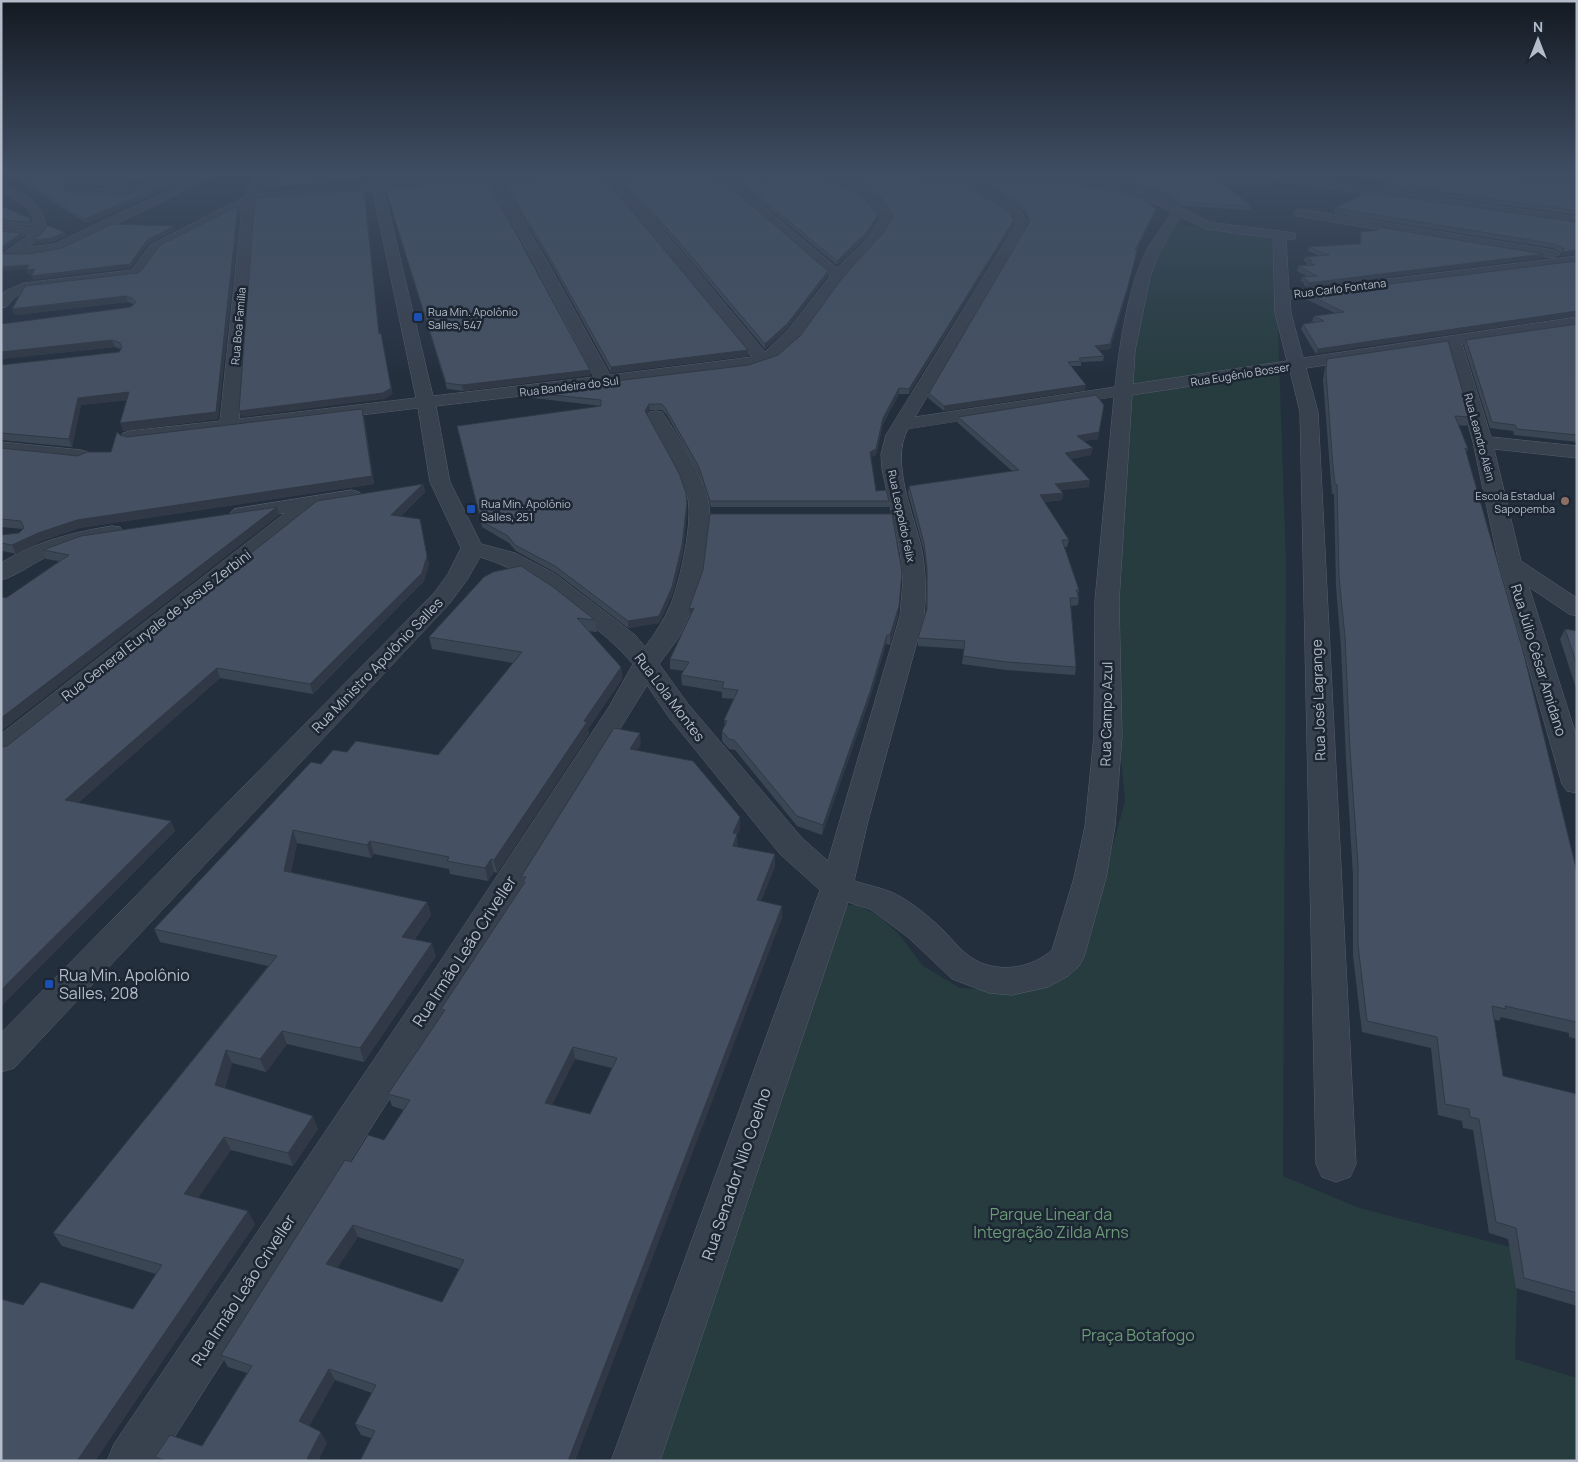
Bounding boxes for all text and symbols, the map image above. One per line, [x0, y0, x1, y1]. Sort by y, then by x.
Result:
north arrow [1513, 15, 1563, 65]
text: N [1533, 17, 1543, 36]
street label: Rua Carlo Fontana [1293, 275, 1387, 301]
street label: Rua Boa Família [227, 287, 249, 365]
place label: Rua Min. Apolônio Salles, 547 [428, 304, 518, 332]
marker: Rua Min. Apolônio Salles, 547 [412, 311, 424, 323]
street label: Rua Eugênio Bosser [1189, 359, 1291, 389]
street label: Rua Bandeira do Sul [519, 372, 619, 400]
street label: Rua Leandro Além [1461, 391, 1499, 483]
street label: Rua Leopoldo Felix [885, 469, 919, 564]
place label: Escola Estadual Sapopemba [1475, 488, 1555, 516]
marker: Escola Estadual Sapopemba [1559, 495, 1571, 507]
place label: Rua Min. Apolônio Salles, 251 [481, 496, 571, 524]
marker: Rua Min. Apolônio Salles, 251 [465, 503, 477, 515]
street label: Rua General Euryale de Jesus Zerbini [57, 545, 255, 705]
street label: Rua Júlio César Amidano [1507, 582, 1571, 738]
street label: Rua Ministro Apolônio Salles [307, 593, 447, 737]
street label: Rua José Lagrange [1306, 639, 1330, 761]
street label: Rua Lola Montes [630, 649, 710, 745]
street label: Rua Campo Azul [1096, 662, 1116, 766]
street label: Rua Irmão Leão Criveller [407, 871, 521, 1031]
place label: Rua Min. Apolônio Salles, 208 [59, 964, 190, 1004]
marker: Rua Min. Apolônio Salles, 208 [43, 978, 55, 990]
street label: Rua Senador Nilo Coelho [696, 1085, 776, 1263]
park label: Parque Linear da Integração Zilda Arns [973, 1203, 1129, 1243]
street label: Rua Irmão Leão Criveller [186, 1210, 300, 1370]
park label: Praça Botafogo [1081, 1324, 1195, 1346]

